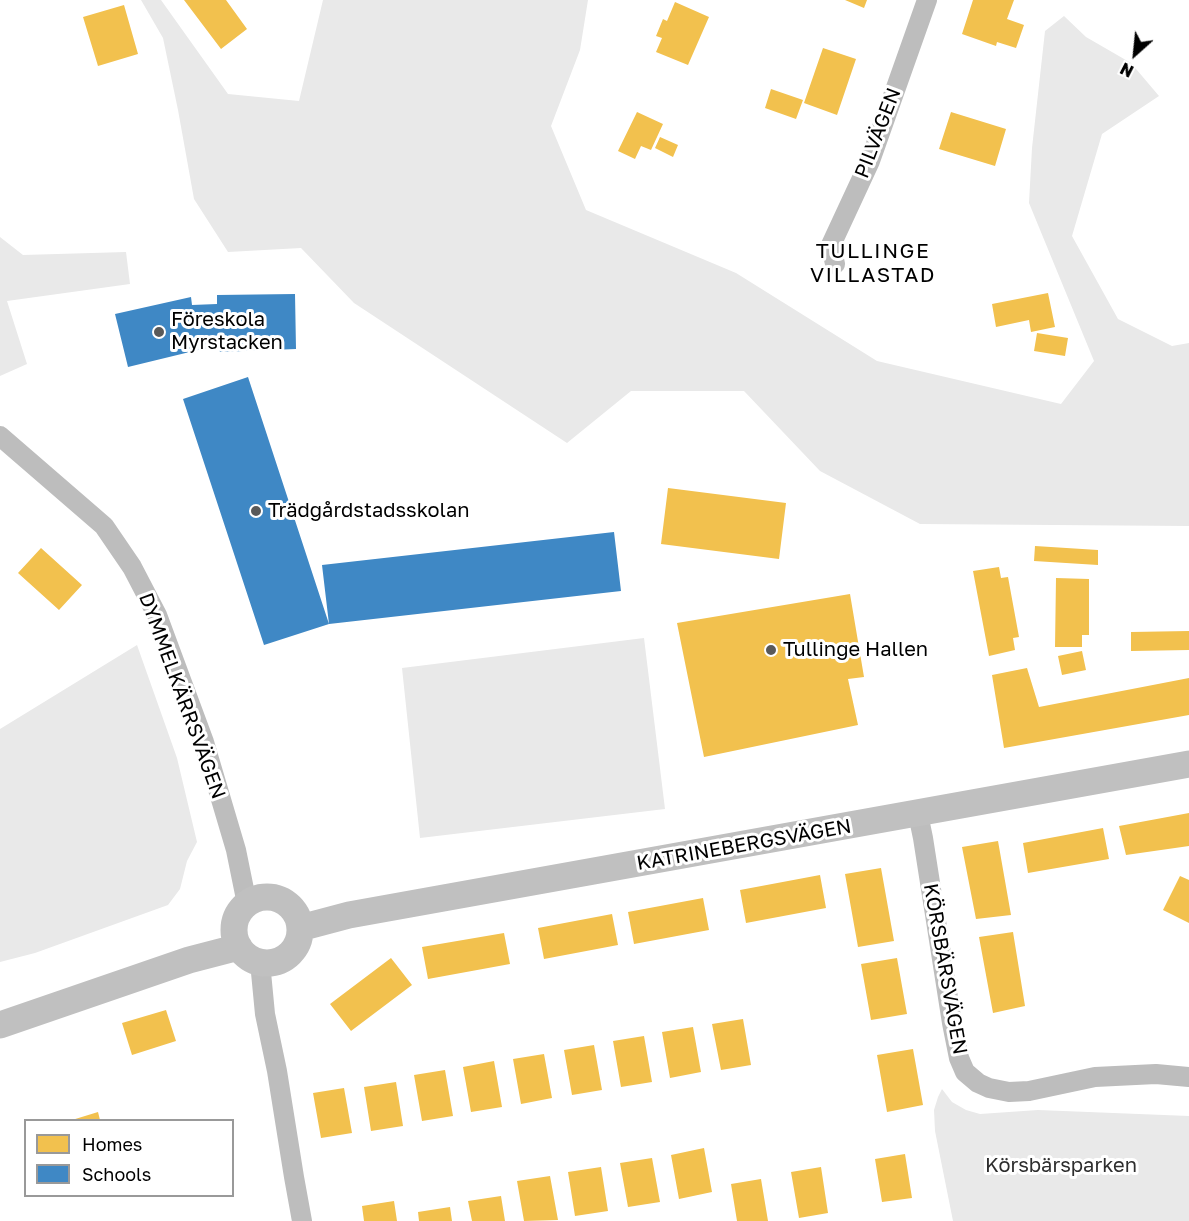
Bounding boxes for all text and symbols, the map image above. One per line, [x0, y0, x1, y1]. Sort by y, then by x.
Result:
north arrow [1105, 24, 1165, 84]
text: N [1117, 58, 1137, 82]
street label: PILVÄGEN [850, 84, 906, 182]
district label: TULLINGE VILLASTAD [810, 238, 936, 288]
place label: Föreskola Myrstacken [171, 308, 283, 355]
marker: Föreskola Myrstacken [152, 325, 166, 339]
place label: Trädgårdstadsskolan [268, 499, 470, 523]
marker: Trädgårdstadsskolan [249, 504, 263, 518]
street label: DYMMELKÄRRSVÄGEN [134, 590, 230, 802]
place label: Tullinge Hallen [783, 638, 928, 662]
marker: Tullinge Hallen [764, 643, 778, 657]
street label: KATRINEBERGSVÄGEN [635, 814, 853, 876]
street label: KÖRSBÄRSVÄGEN [918, 882, 972, 1056]
legend [24, 1119, 234, 1197]
text: Homes [82, 1133, 142, 1155]
park label: Körsbärsparken [985, 1154, 1137, 1178]
text: Schools [82, 1163, 151, 1185]

